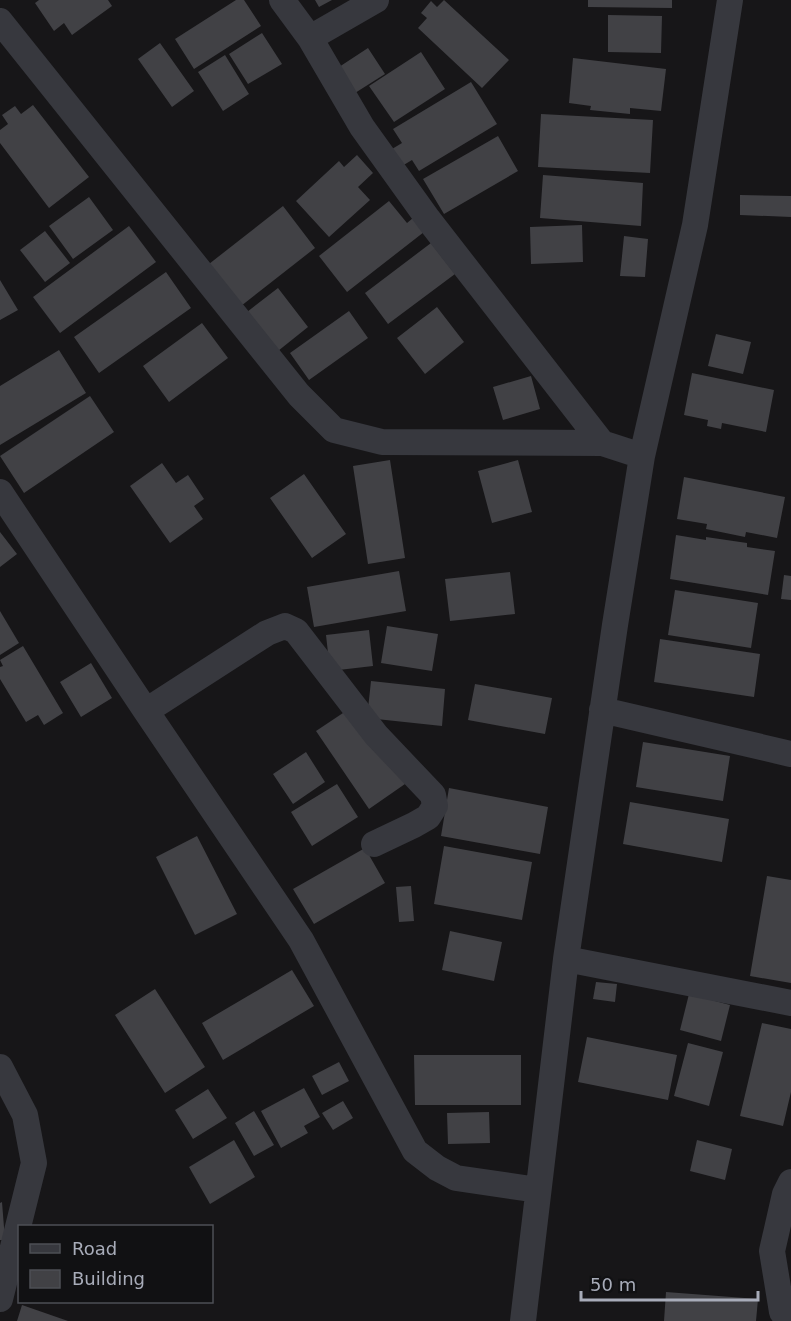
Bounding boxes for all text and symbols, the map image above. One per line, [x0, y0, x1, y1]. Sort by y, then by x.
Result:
legend [18, 1225, 213, 1303]
text: Road [72, 1238, 117, 1259]
scale bar [581, 1264, 758, 1302]
text: Building [72, 1268, 145, 1289]
text: 50 m [590, 1274, 636, 1295]

